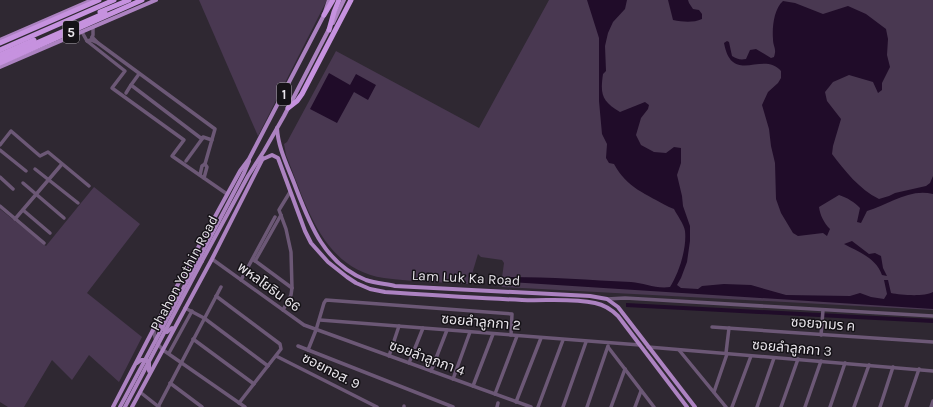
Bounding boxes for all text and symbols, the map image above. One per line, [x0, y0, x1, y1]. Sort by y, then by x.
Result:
road number: 5 [63, 21, 79, 43]
road number: 1 [277, 83, 291, 105]
street label: Phahon Yothin Road [146, 212, 222, 334]
street label: พหลโยธิน 66 [234, 258, 304, 316]
street label: Lam Luk Ka Road [411, 267, 521, 289]
street label: ซอยลำลูกกา 2 [441, 310, 521, 334]
street label: ซอยจามร ค [790, 313, 856, 335]
street label: ซอยลำลูกกา 4 [387, 336, 467, 380]
street label: ซอยลำลูกกา 3 [751, 336, 833, 360]
street label: ซอยทอส. 9 [299, 349, 363, 393]

